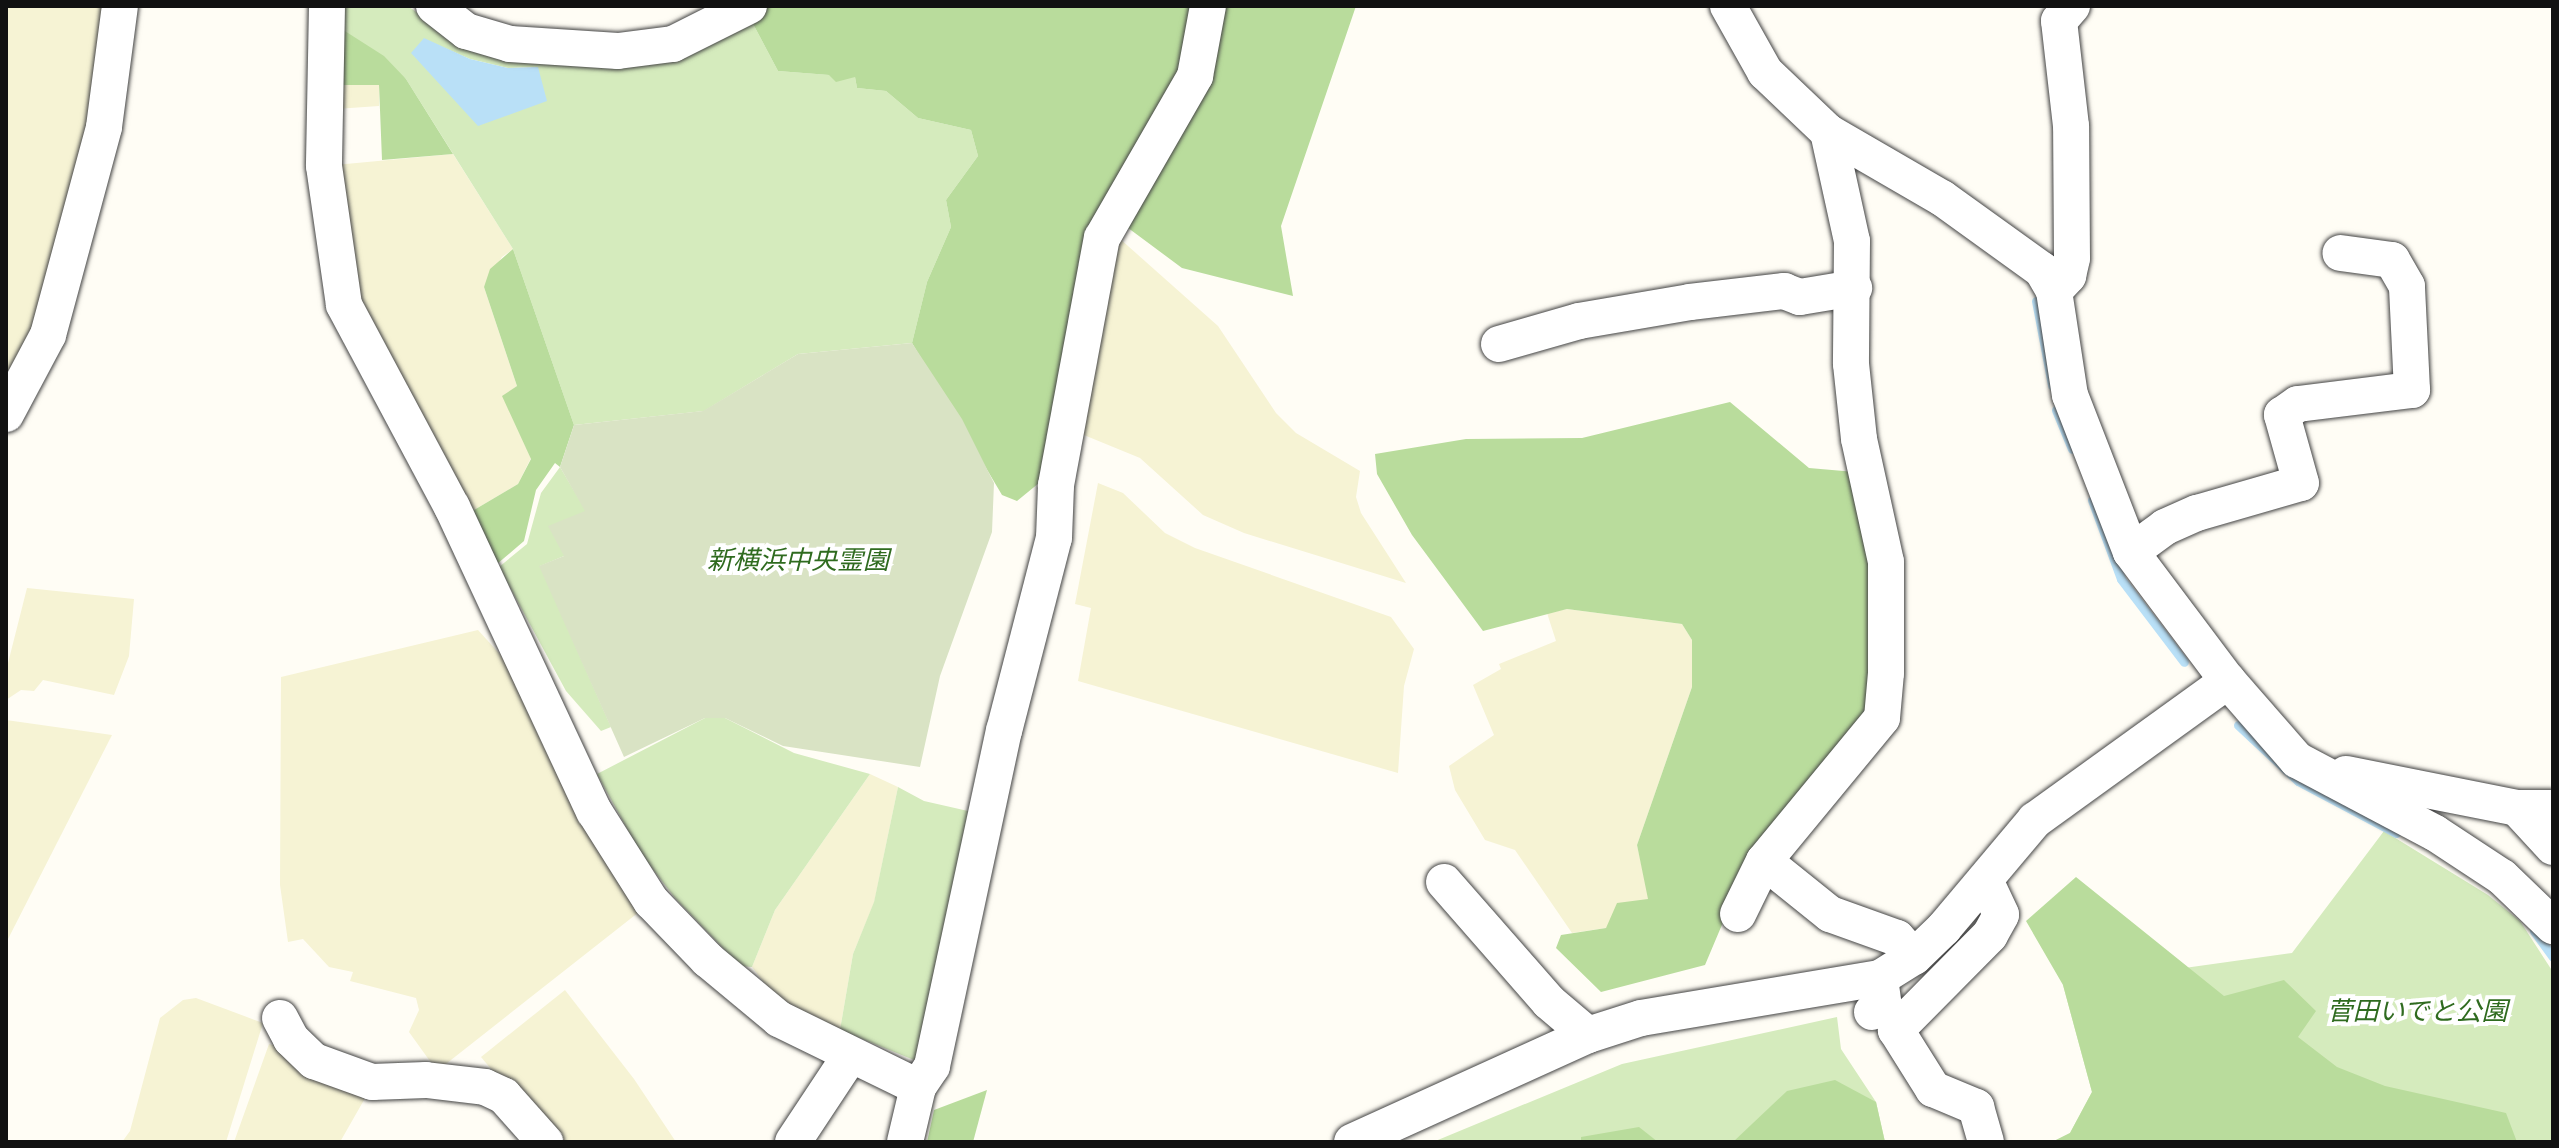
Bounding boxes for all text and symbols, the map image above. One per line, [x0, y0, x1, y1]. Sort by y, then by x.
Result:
park label: 新横浜中央霊園 [707, 542, 889, 574]
park label: 菅田いでと公園 [2326, 993, 2508, 1025]

